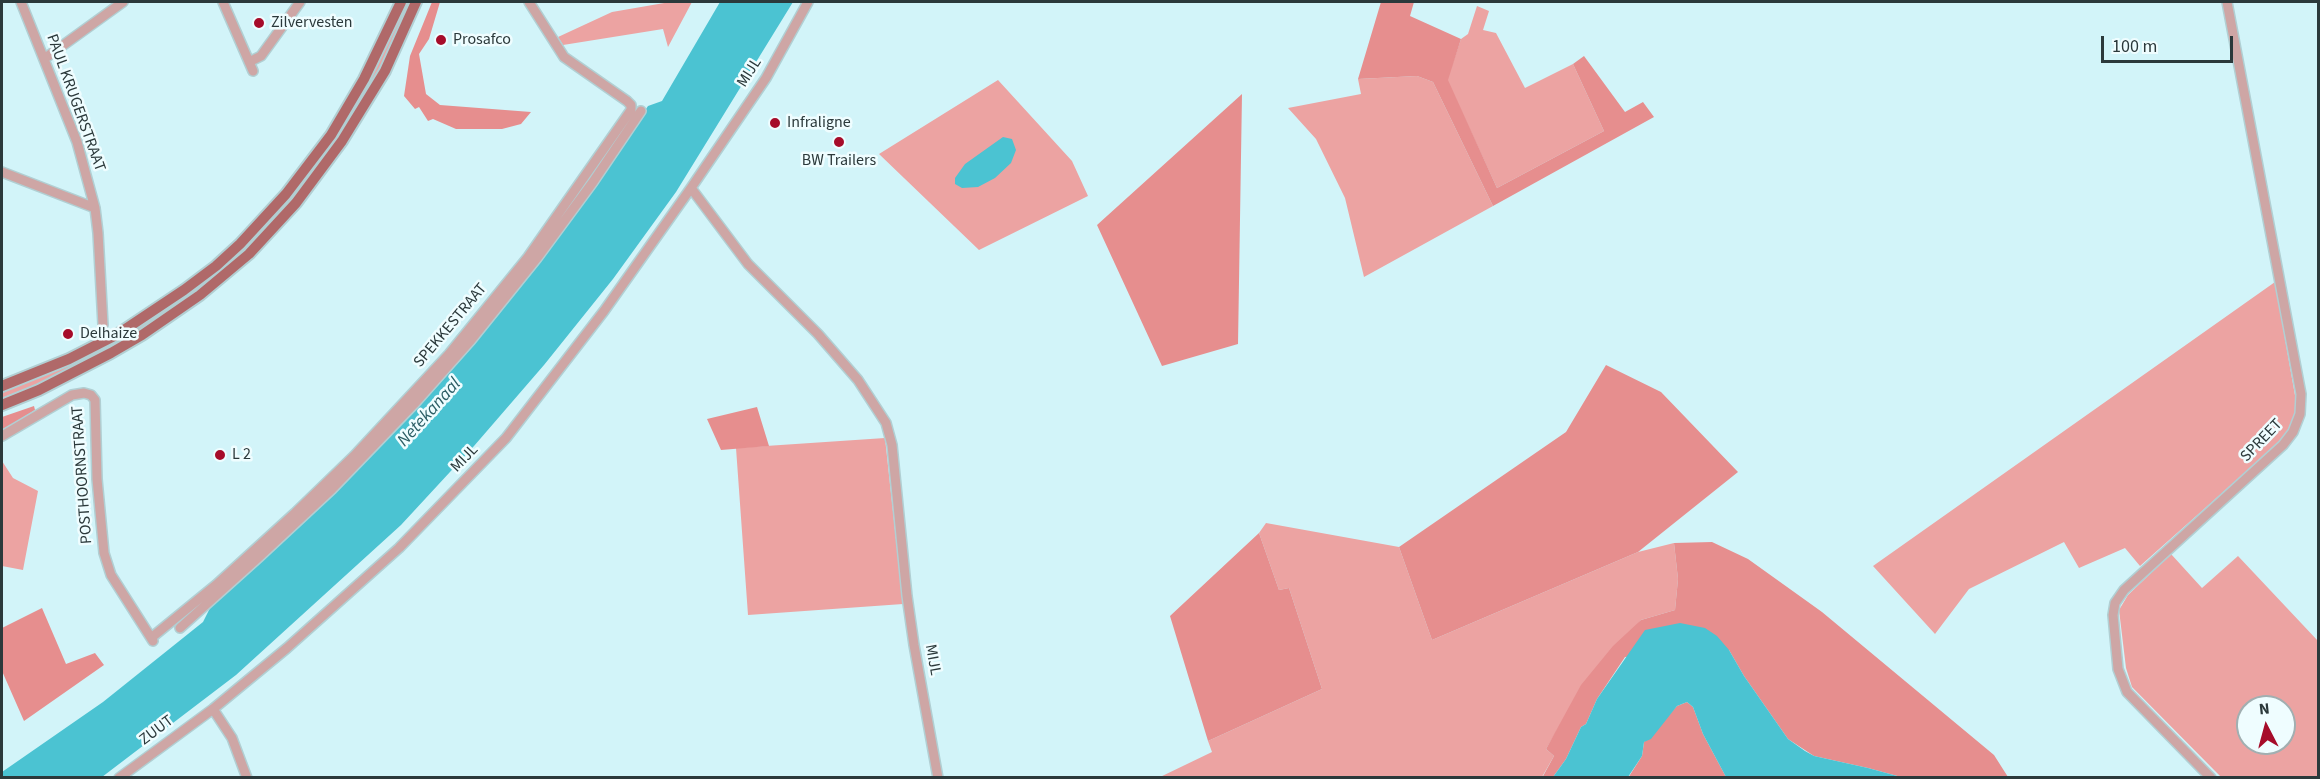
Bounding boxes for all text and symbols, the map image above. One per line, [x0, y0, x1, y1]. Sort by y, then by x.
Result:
place label: Zilvervesten [271, 13, 353, 33]
marker: Zilvervesten [252, 16, 266, 30]
scale bar [2104, 24, 2236, 62]
place label: Prosafco [453, 30, 511, 50]
street label: PAUL KRUGERSTRAAT [41, 32, 109, 174]
marker: Prosafco [434, 33, 448, 47]
text: 100 m [2112, 34, 2157, 59]
street label: MIJL [734, 55, 766, 91]
place label: Infraligne [787, 113, 851, 133]
marker: Infraligne [768, 116, 782, 130]
marker: BW Trailers [832, 135, 846, 149]
place label: BW Trailers [802, 151, 876, 171]
street label: SPEKKESTRAAT [410, 280, 492, 372]
place label: Delhaize [80, 324, 137, 344]
marker: Delhaize [61, 327, 75, 341]
water label: Netekanaal [394, 374, 466, 452]
street label: POSTHOORNSTRAAT [69, 405, 97, 545]
street label: SPREET [2237, 416, 2287, 466]
street label: MIJL [447, 441, 483, 477]
place label: L 2 [232, 445, 251, 465]
marker: L 2 [213, 448, 227, 462]
street label: MIJL [920, 643, 944, 677]
north arrow [2236, 695, 2296, 755]
text: N [2258, 698, 2271, 721]
street label: ZUUT [136, 712, 178, 750]

